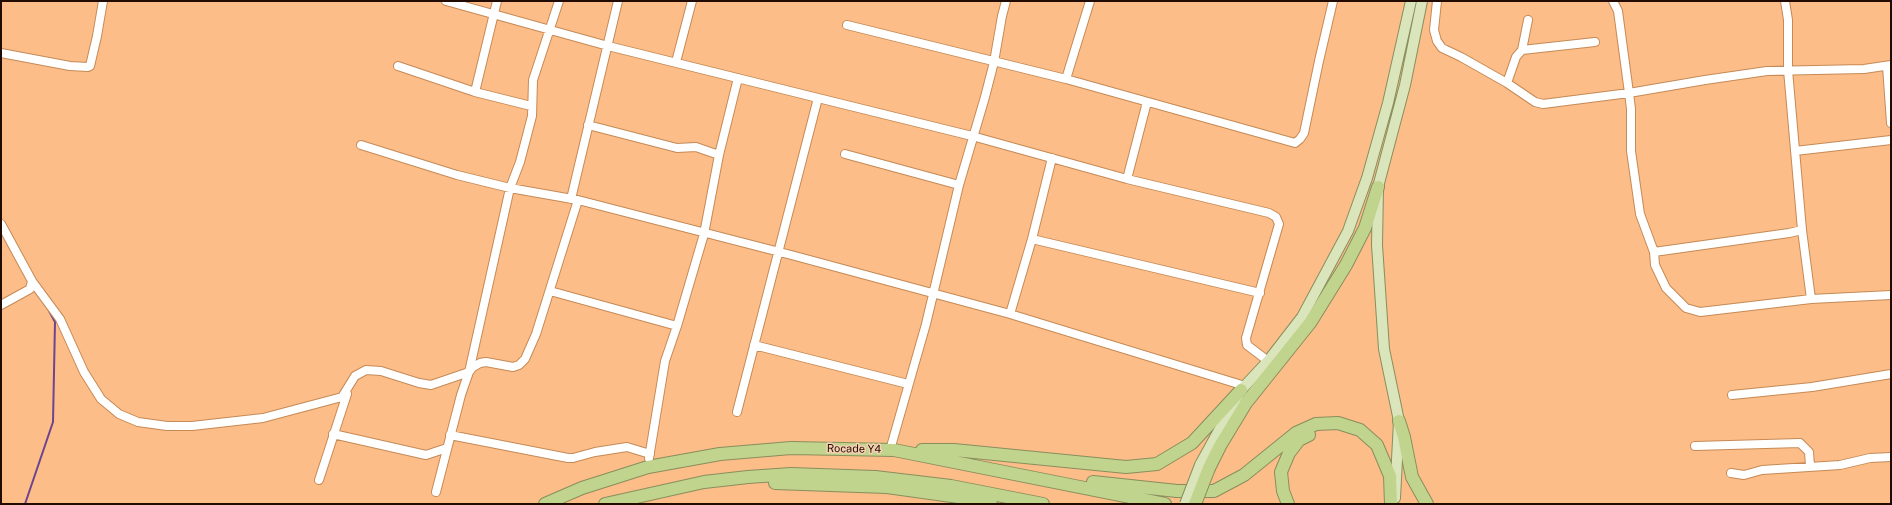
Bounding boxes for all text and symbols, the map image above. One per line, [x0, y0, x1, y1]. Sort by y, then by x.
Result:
street label: Rocade Y4 [827, 442, 881, 456]

